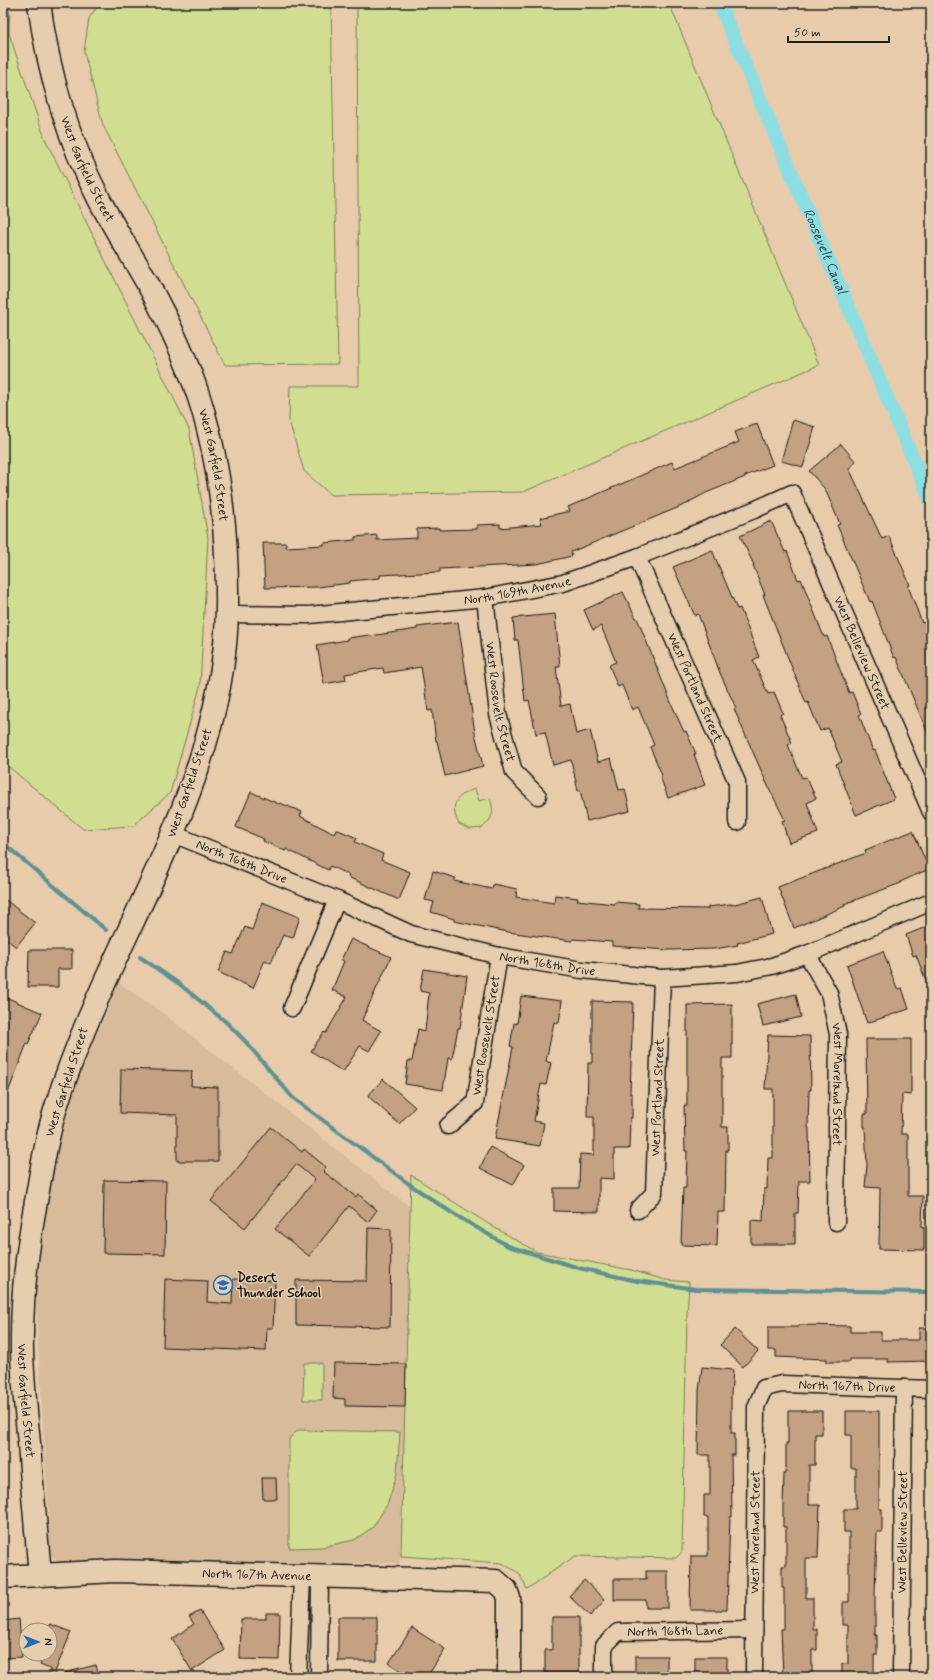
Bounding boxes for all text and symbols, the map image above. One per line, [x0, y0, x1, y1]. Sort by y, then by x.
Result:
scale bar [788, 18, 889, 44]
text: 50 m [794, 25, 821, 41]
street label: West Garfield Street [56, 114, 118, 225]
water label: Roosevelt Canal [799, 206, 852, 298]
street label: West Garfield Street [194, 407, 232, 522]
street label: North 169th Avenue [463, 572, 574, 609]
street label: West Belleview Street [830, 594, 894, 712]
street label: West Portland Street [663, 630, 727, 745]
street label: West Roosevelt Street [481, 641, 519, 764]
street label: West Garfield Street [163, 726, 217, 840]
street label: North 168th Drive [194, 836, 290, 888]
street label: North 168th Drive [498, 948, 596, 980]
street label: West Roosevelt Street [468, 974, 504, 1097]
street label: West Moreland Street [827, 1021, 847, 1146]
street label: West Garfield Street [41, 1025, 93, 1139]
street label: West Portland Street [647, 1038, 668, 1157]
place label: Desert Thunder School [237, 1270, 321, 1302]
school or university icon: Desert Thunder School [212, 1274, 234, 1296]
street label: West Garfield Street [13, 1344, 39, 1459]
street label: North 167th Drive [798, 1376, 896, 1396]
street label: West Moreland Street [746, 1470, 764, 1594]
street label: West Belleview Street [893, 1471, 912, 1593]
street label: North 167th Avenue [202, 1565, 312, 1585]
north arrow [18, 1622, 58, 1662]
street label: North 168th Lane [627, 1622, 724, 1640]
text: N [40, 1638, 54, 1646]

